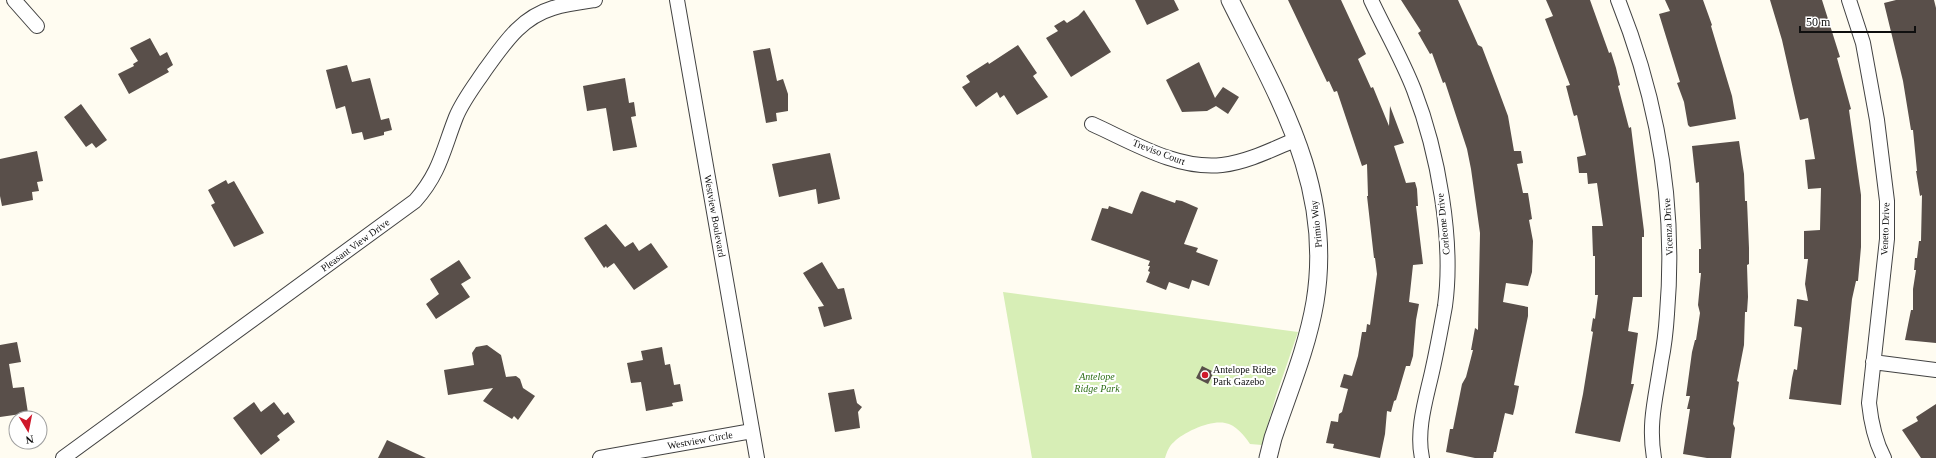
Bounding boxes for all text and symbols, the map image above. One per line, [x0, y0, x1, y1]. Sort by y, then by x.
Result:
scale bar [1800, 8, 1915, 34]
text: 50 m [1806, 15, 1831, 29]
street label: Treviso Court [1131, 137, 1187, 167]
street label: Westview Boulevard [702, 174, 728, 258]
street label: Corleone Drive [1434, 192, 1452, 255]
street label: Vicenza Drive [1661, 197, 1675, 256]
street label: Primio Way [1308, 200, 1324, 248]
street label: Veneto Drive [1879, 202, 1891, 256]
street label: Pleasant View Drive [319, 216, 392, 274]
place label: Antelope Ridge Park Gazebo [1213, 364, 1277, 387]
marker: Antelope Ridge Park Gazebo [1200, 370, 1210, 380]
park label: Antelope Ridge Park [1073, 371, 1120, 394]
north arrow [8, 410, 48, 450]
street label: Westview Circle [666, 429, 734, 451]
text: N [25, 433, 35, 446]

